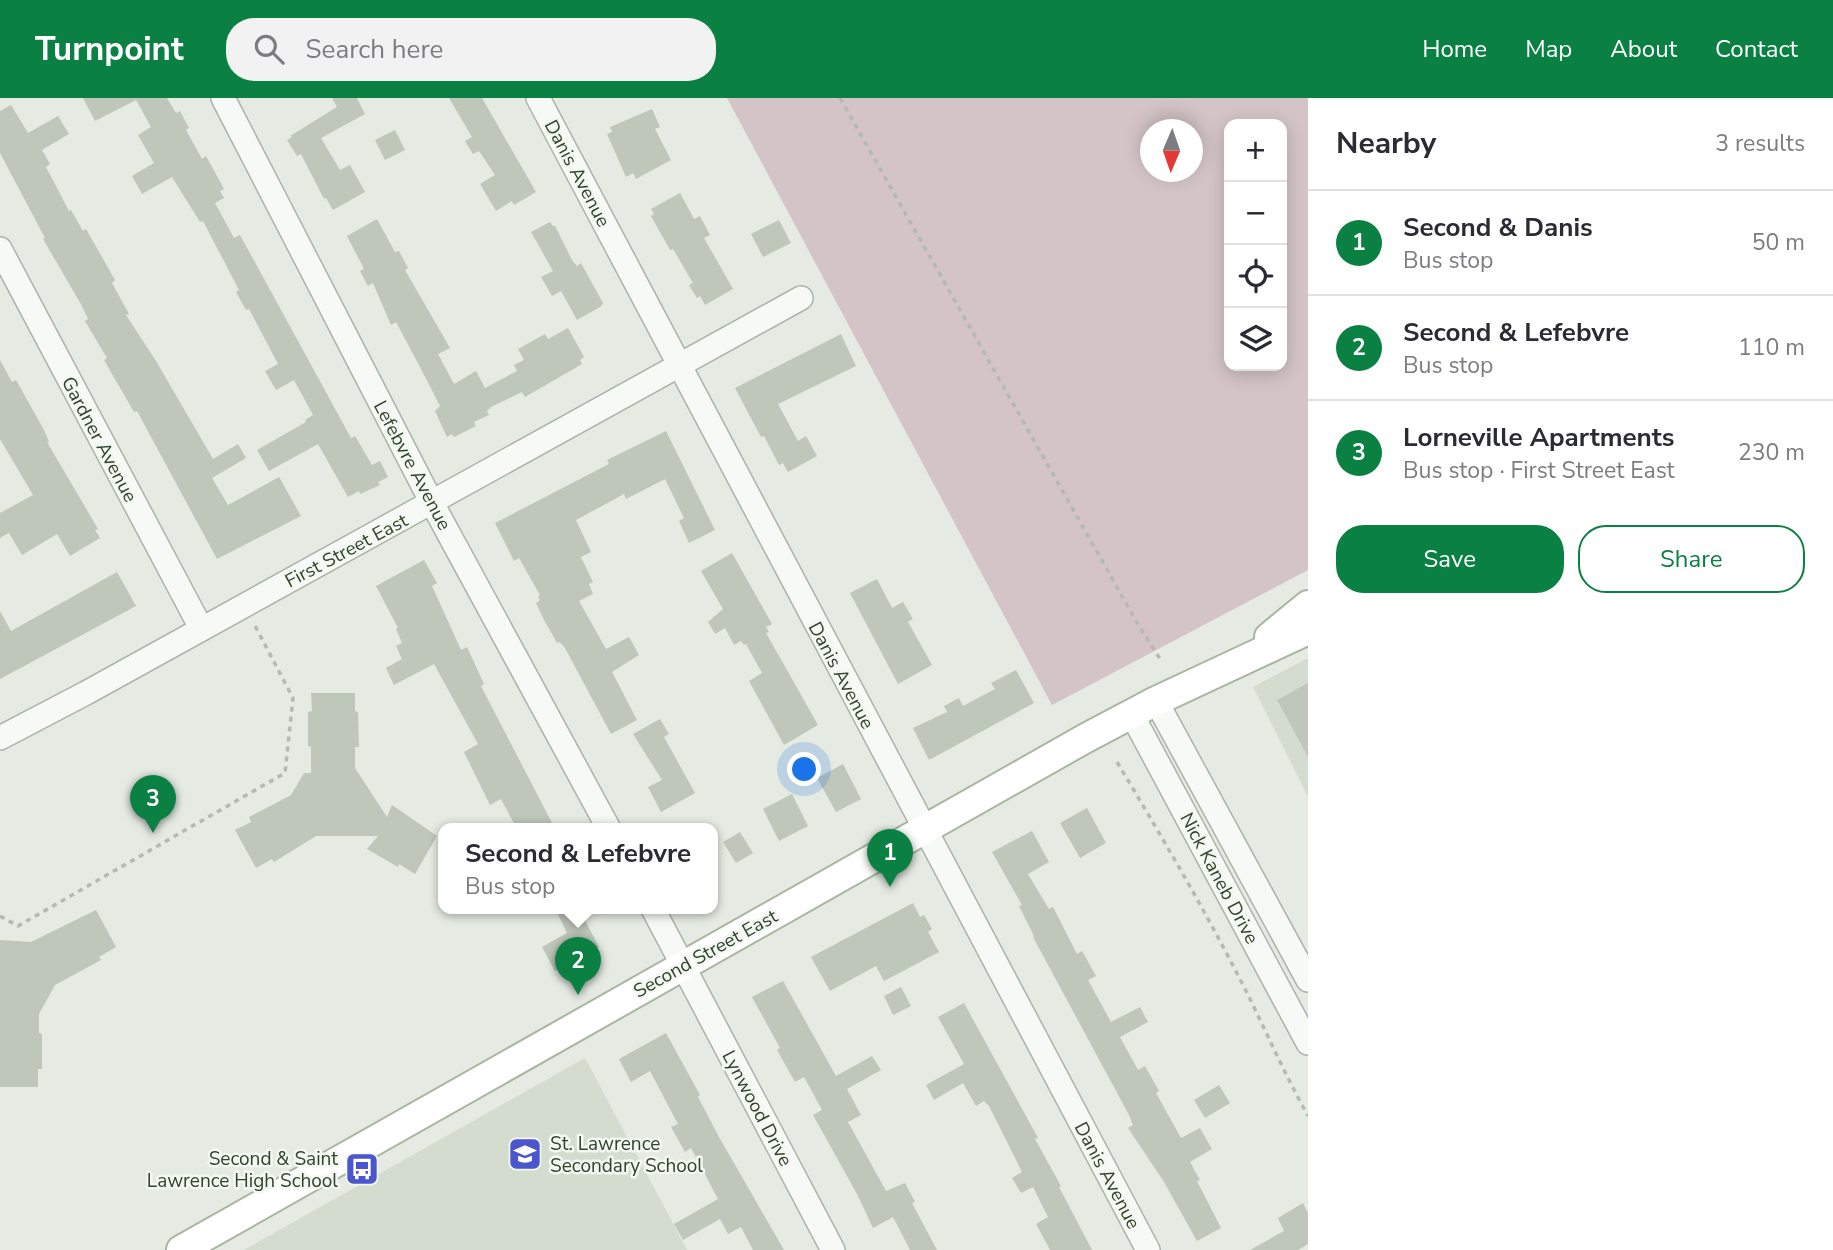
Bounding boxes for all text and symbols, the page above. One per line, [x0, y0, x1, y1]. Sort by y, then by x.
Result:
search box [226, 18, 716, 81]
text: Turnpoint [35, 27, 184, 72]
icon: search [250, 30, 288, 68]
text: Search here [306, 32, 443, 67]
text: Home [1422, 33, 1487, 65]
text: Map [1525, 33, 1572, 65]
text: About [1610, 33, 1677, 65]
text: Contact [1715, 33, 1798, 65]
street label: Danis Avenue [538, 115, 616, 232]
north arrow [1140, 119, 1203, 182]
map controls [1224, 119, 1287, 371]
button: + [1224, 119, 1287, 182]
text: Nearby [1336, 123, 1436, 164]
text: 3 results [1715, 128, 1805, 159]
button: − [1224, 182, 1287, 245]
text: Second & Danis [1403, 210, 1593, 245]
text: 1 [1352, 227, 1366, 258]
text: 50 m [1752, 227, 1805, 258]
button: locate [1224, 245, 1287, 308]
text: Bus stop [1403, 245, 1494, 276]
button: layers [1224, 308, 1287, 371]
text: Second & Lefebvre [1403, 315, 1629, 350]
text: 2 [1352, 332, 1366, 363]
text: 110 m [1738, 332, 1805, 363]
text: Bus stop [1403, 350, 1494, 381]
street label: Gardner Avenue [55, 372, 143, 507]
street label: Lefebvre Avenue [367, 396, 457, 535]
text: Lorneville Apartments [1403, 420, 1675, 455]
text: 3 [1352, 437, 1366, 468]
text: 230 m [1738, 437, 1805, 468]
text: Bus stop · First Street East [1403, 455, 1675, 486]
street label: First Street East [281, 507, 413, 594]
button: Save [1336, 525, 1564, 593]
button: Share [1578, 525, 1805, 593]
street label: Danis Avenue [802, 617, 880, 734]
your location [787, 752, 821, 786]
pin: 3 [130, 775, 176, 833]
street label: Nick Kaneb Drive [1173, 808, 1265, 949]
popup [438, 823, 718, 914]
pin: 1 [867, 829, 913, 887]
text: Second & Lefebvre [465, 836, 691, 871]
text: Bus stop [465, 871, 555, 902]
street label: Second Street East [629, 903, 783, 1004]
pin: 2 [555, 937, 601, 995]
street label: Lynwood Drive [716, 1046, 799, 1171]
street label: Danis Avenue [1068, 1117, 1146, 1234]
place label: St. Lawrence Secondary School [550, 1131, 703, 1179]
school or university icon: St. Lawrence Secondary School [506, 1135, 544, 1173]
place label: Second & Saint Lawrence High School [147, 1146, 338, 1194]
bus stop icon: Second & Saint Lawrence High School [343, 1150, 381, 1188]

